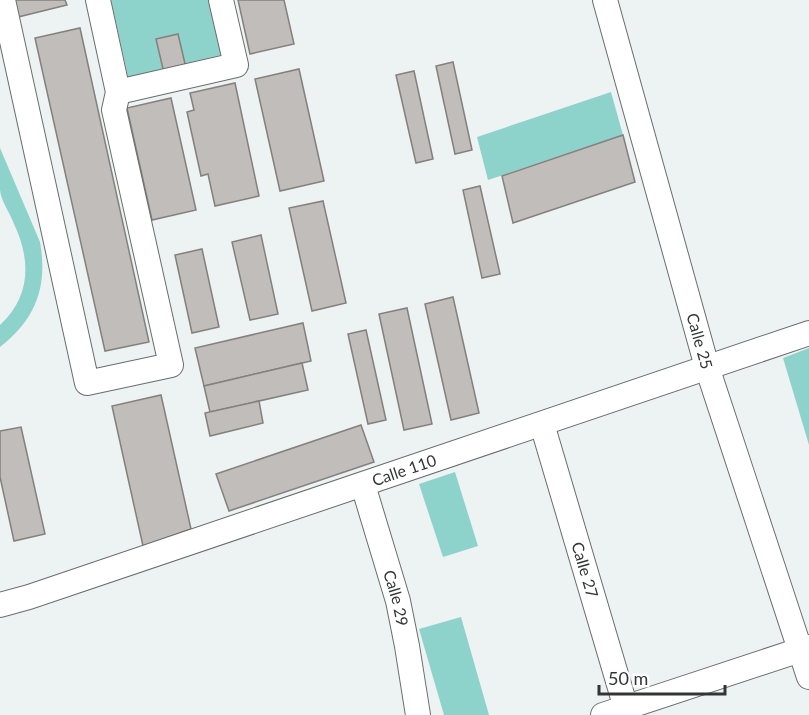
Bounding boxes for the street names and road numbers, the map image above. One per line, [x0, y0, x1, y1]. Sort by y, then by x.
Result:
street label: Calle 25 [683, 311, 717, 371]
street label: Calle 110 [369, 450, 438, 489]
street label: Calle 27 [568, 539, 603, 600]
street label: Calle 29 [380, 568, 413, 628]

